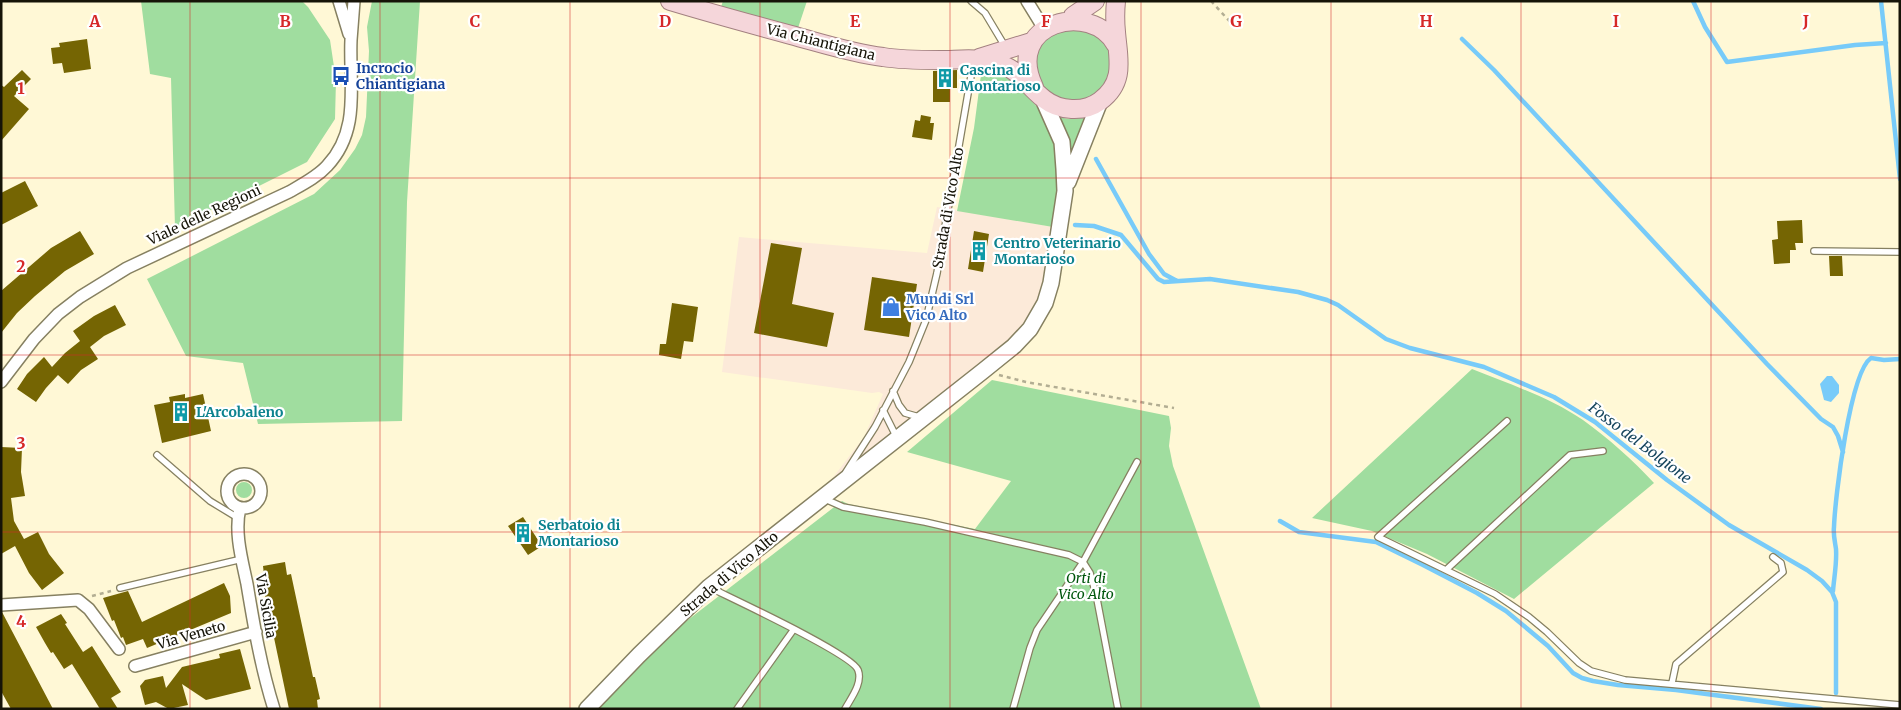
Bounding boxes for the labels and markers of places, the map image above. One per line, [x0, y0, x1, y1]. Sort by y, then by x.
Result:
place label: Incrocio Chiantigiana [356, 59, 446, 93]
place label: Cascina di Montarioso [960, 61, 1041, 95]
bus stop icon: Incrocio Chiantigiana [330, 65, 352, 87]
building icon: Cascina di Montarioso [934, 67, 956, 89]
place label: Centro Veterinario Montarioso [994, 234, 1121, 268]
building icon: Centro Veterinario Montarioso [968, 240, 990, 262]
place label: Mundi Srl Vico Alto [905, 290, 975, 324]
shop icon: Mundi Srl Vico Alto [880, 296, 902, 318]
building icon: L'Arcobaleno [170, 401, 192, 423]
place label: L'Arcobaleno [196, 403, 283, 421]
place label: Serbatoio di Montarioso [538, 516, 621, 550]
building icon: Serbatoio di Montarioso [512, 522, 534, 544]

